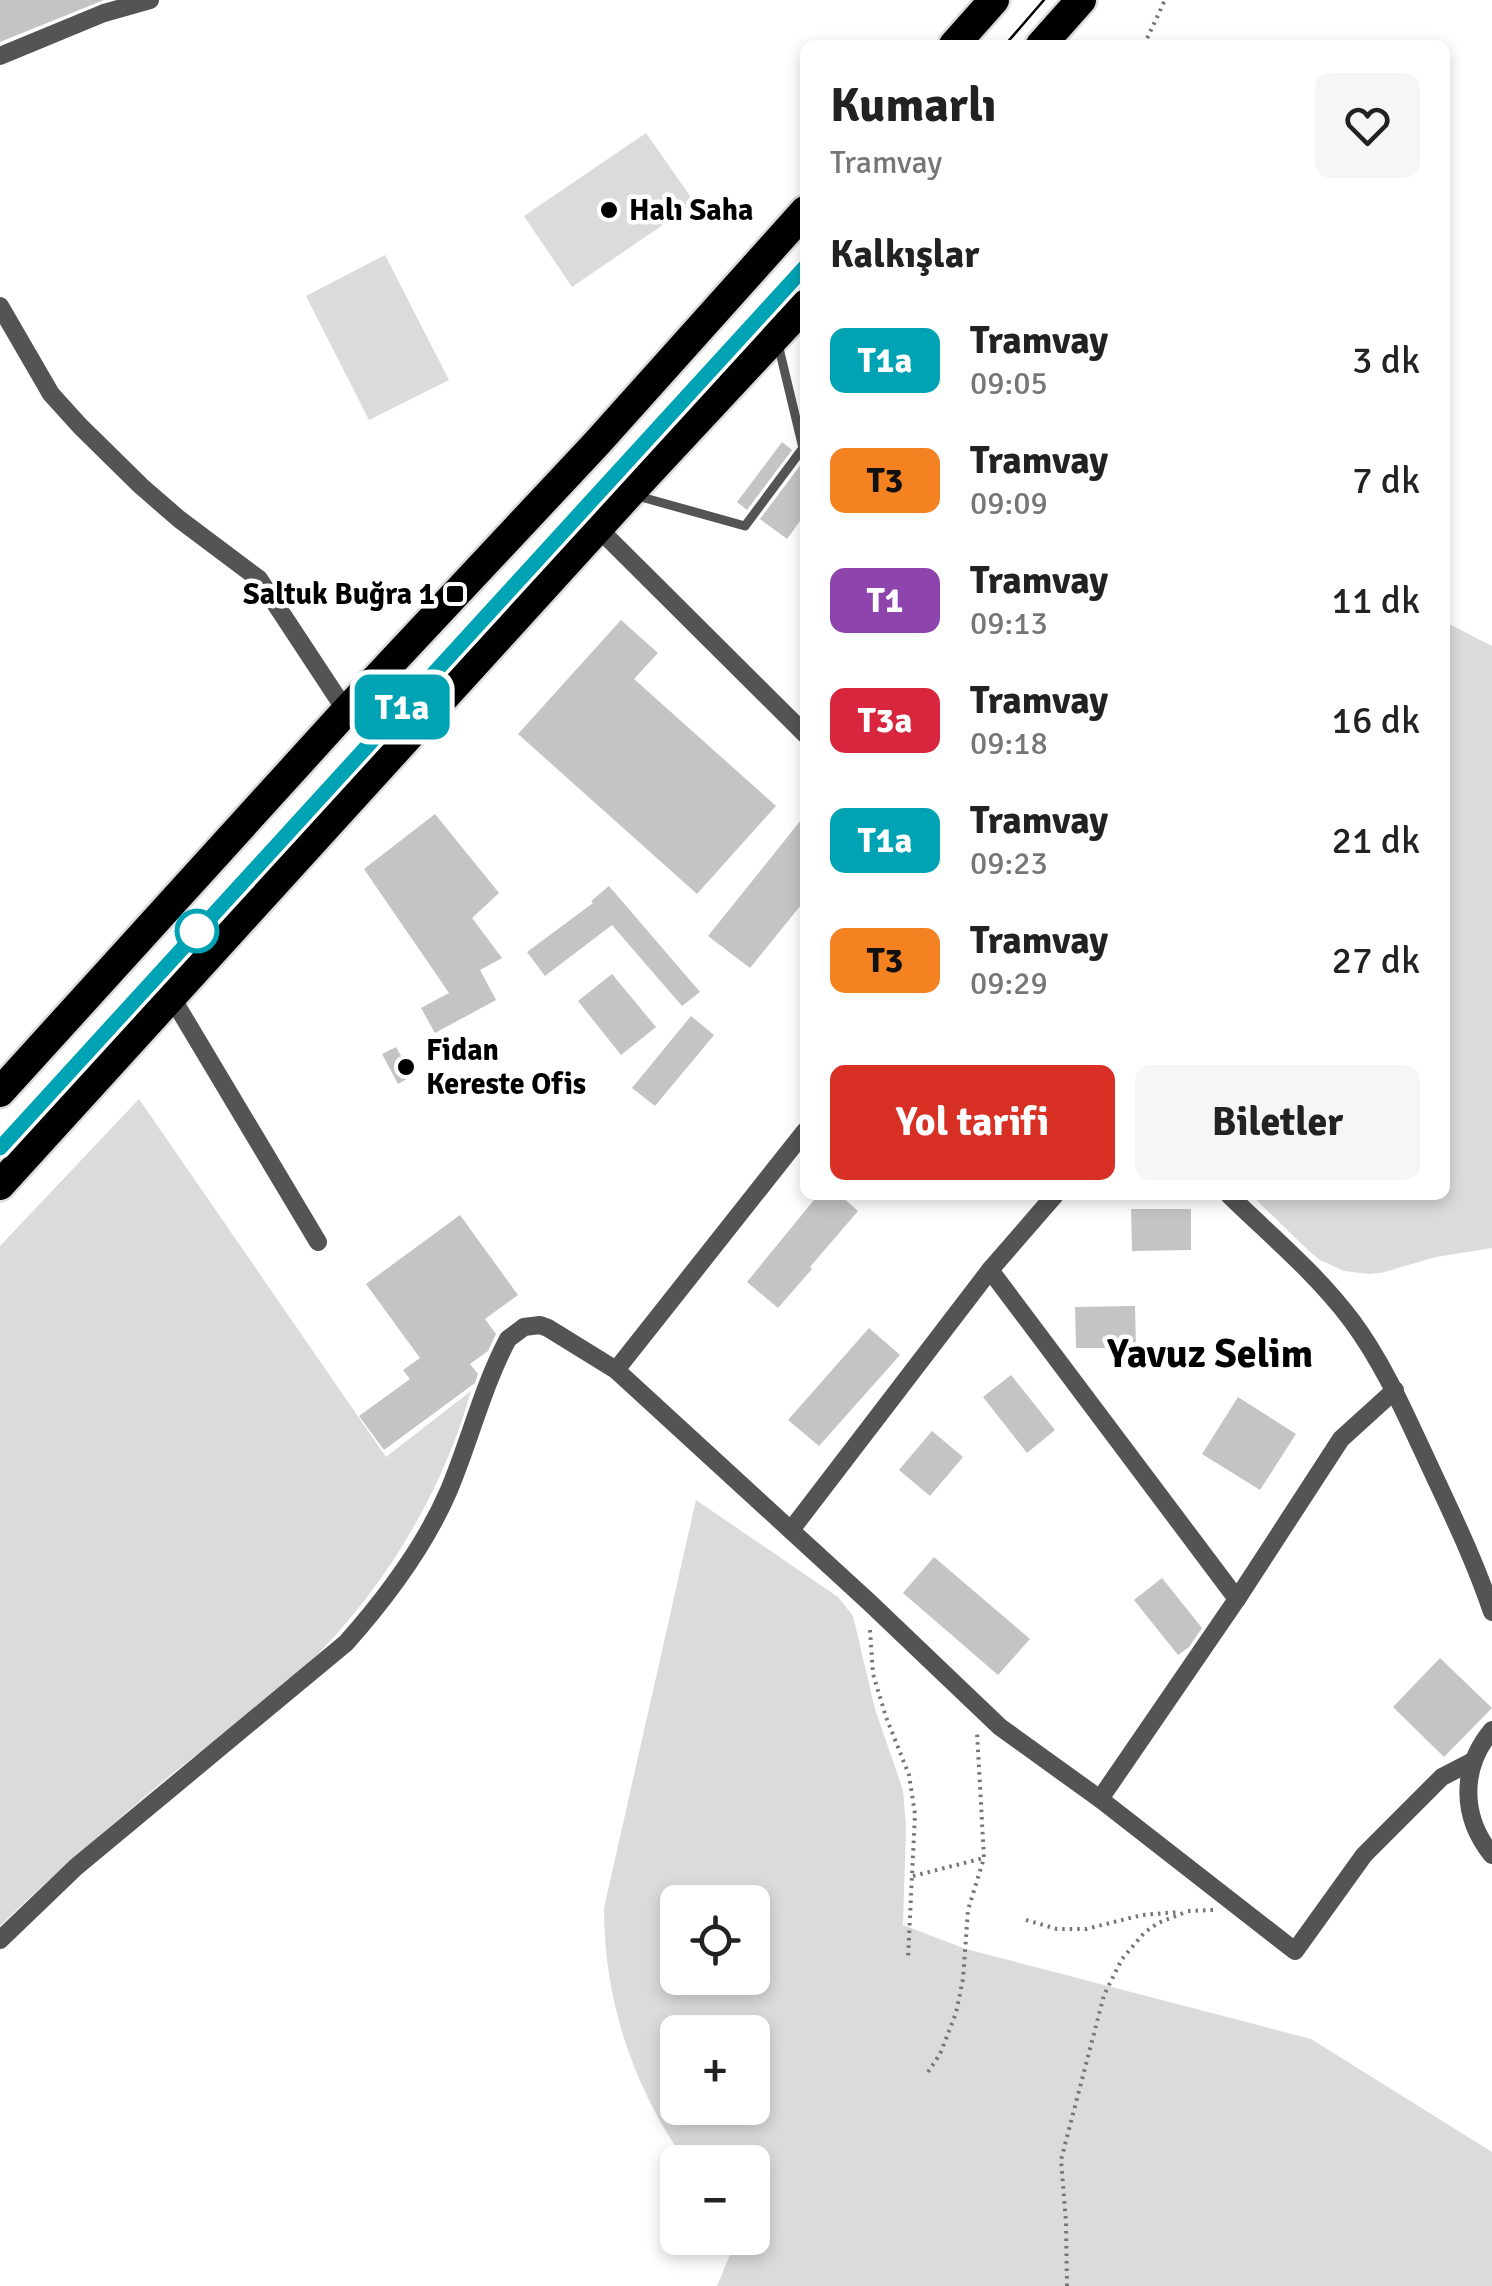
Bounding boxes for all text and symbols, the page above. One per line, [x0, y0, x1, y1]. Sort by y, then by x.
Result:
button: heart [1315, 73, 1420, 178]
text: Kumarlı [830, 76, 997, 135]
text: Tramvay [830, 143, 942, 182]
place label: Halı Saha [629, 192, 753, 229]
marker: Halı Saha [598, 199, 620, 221]
text: Kalkışlar [830, 231, 979, 278]
text: Tramvay [970, 317, 1108, 364]
text: 3 dk [1352, 337, 1420, 384]
text: T1a [858, 339, 912, 382]
text: 09:05 [970, 364, 1048, 403]
text: Tramvay [970, 437, 1108, 484]
text: 7 dk [1352, 457, 1420, 504]
text: T3 [867, 459, 903, 502]
text: 09:09 [970, 484, 1048, 523]
text: Tramvay [970, 557, 1108, 604]
place label: Saltuk Buğra 1 [243, 576, 435, 613]
text: 11 dk [1331, 577, 1420, 624]
text: T1 [867, 579, 903, 622]
marker: Saltuk Buğra 1 [444, 583, 466, 605]
text: 09:13 [970, 604, 1048, 643]
line badge: T1a [344, 674, 460, 740]
text: Tramvay [970, 677, 1108, 724]
text: T1a [375, 686, 429, 729]
text: 16 dk [1331, 697, 1420, 744]
text: T3a [858, 699, 912, 742]
text: 09:18 [970, 724, 1048, 763]
text: Tramvay [970, 797, 1108, 844]
text: 21 dk [1331, 817, 1420, 864]
text: T1a [858, 819, 912, 862]
text: 09:23 [970, 844, 1048, 883]
unlabelled marker [176, 910, 218, 952]
text: Tramvay [970, 917, 1108, 964]
text: 27 dk [1331, 937, 1420, 984]
text: T3 [867, 939, 903, 982]
text: 09:29 [970, 964, 1048, 1003]
place label: Fidan Kereste Ofis [426, 1032, 586, 1103]
marker: Fidan Kereste Ofis [395, 1056, 417, 1078]
button: Yol tarifi [830, 1065, 1115, 1180]
button: Biletler [1135, 1065, 1420, 1180]
district label: Yavuz Selim [1106, 1329, 1313, 1379]
map controls [660, 1885, 770, 2255]
button: locate [660, 1885, 770, 1995]
button: + [660, 2015, 770, 2125]
button: − [660, 2145, 770, 2255]

